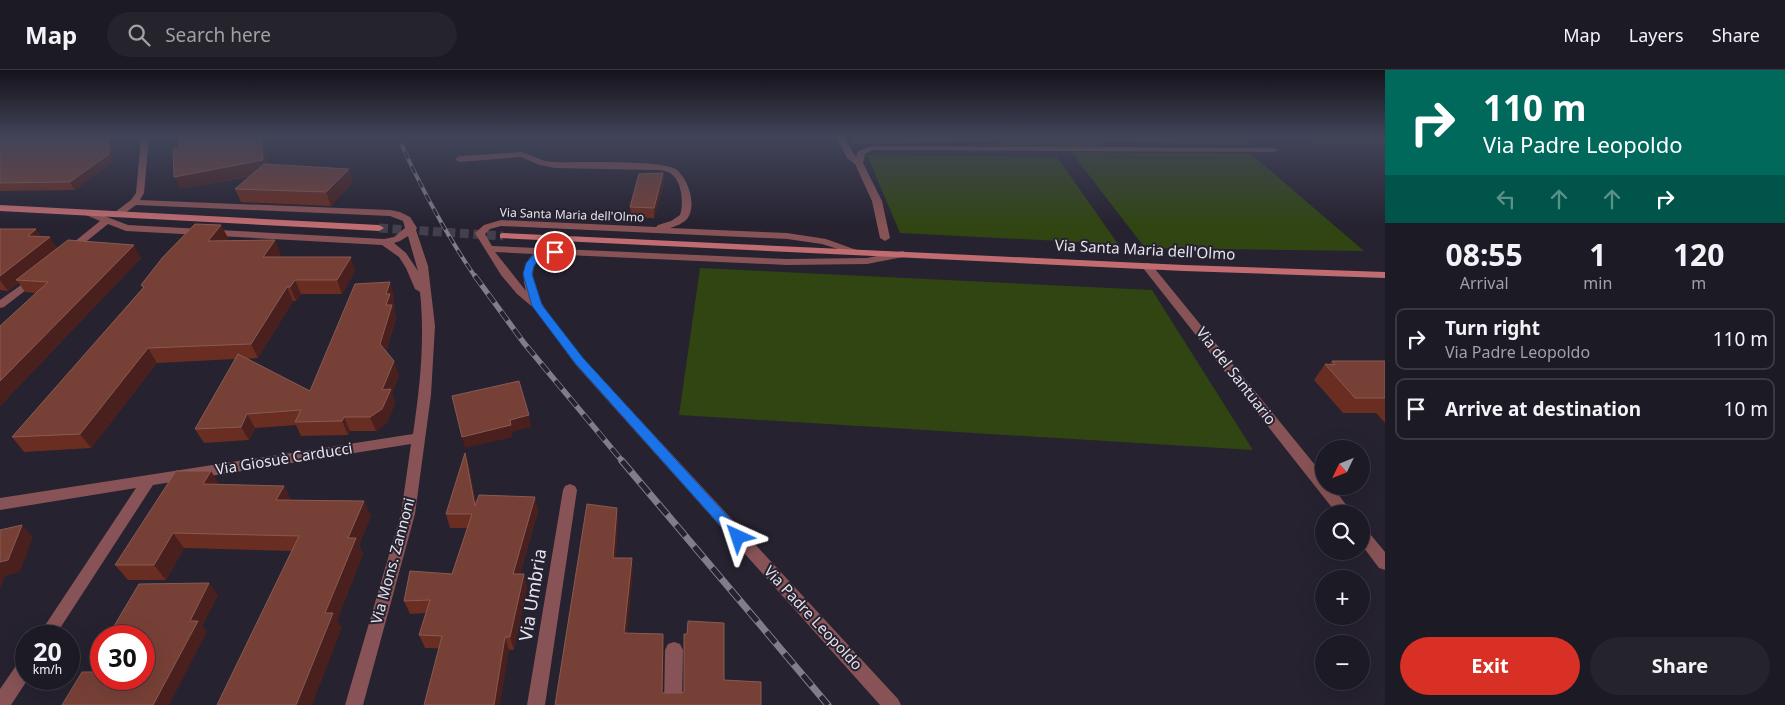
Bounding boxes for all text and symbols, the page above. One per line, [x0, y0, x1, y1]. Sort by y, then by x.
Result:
search box [107, 12, 457, 57]
text: Map [25, 18, 77, 51]
icon: search [125, 21, 153, 49]
text: Search here [165, 22, 271, 48]
text: Map [1563, 23, 1601, 47]
text: Layers [1629, 23, 1684, 47]
text: Share [1712, 23, 1760, 47]
text: 110 m [1483, 84, 1586, 131]
icon: right [1400, 90, 1465, 155]
text: Via Padre Leopoldo [1483, 129, 1683, 159]
icon: left [1492, 185, 1520, 213]
icon: ahead [1545, 185, 1573, 213]
icon: ahead [1598, 185, 1626, 213]
icon: right [1651, 185, 1679, 213]
street label: Via Santa Maria dell'Olmo [499, 203, 645, 226]
pin [534, 231, 576, 273]
street label: Via Santa Maria dell'Olmo [1054, 234, 1236, 264]
text: 08:55 [1446, 234, 1523, 275]
text: 1 [1589, 234, 1606, 275]
text: 120 [1673, 234, 1724, 275]
icon: arrive [541, 238, 569, 266]
text: Arrival [1460, 272, 1509, 294]
text: min [1583, 272, 1612, 294]
text: m [1691, 272, 1706, 294]
text: Turn right [1445, 315, 1540, 341]
street label: Via del Santuario [1192, 322, 1281, 428]
icon: right [1402, 325, 1430, 353]
text: 110 m [1713, 326, 1768, 352]
text: Via Padre Leopoldo [1445, 341, 1590, 363]
icon: arrive [1402, 395, 1430, 423]
text: Arrive at destination [1445, 396, 1641, 422]
text: 10 m [1724, 396, 1768, 422]
street label: Via Giosuè Carducci [214, 437, 354, 479]
north arrow [1315, 440, 1370, 495]
map controls [1315, 440, 1370, 690]
street label: Via Mons. Zannoni [366, 495, 419, 626]
button: search [1315, 505, 1370, 560]
position arrow [711, 510, 763, 562]
street label: Via Umbria [513, 547, 551, 643]
street label: Via Padre Leopoldo [760, 561, 867, 674]
button: + [1315, 570, 1370, 625]
speed limit sign: 30 [90, 625, 155, 690]
text: 20 [33, 634, 62, 668]
button: − [1315, 635, 1370, 690]
button: Exit [1400, 637, 1580, 695]
button: Share [1590, 637, 1770, 695]
text: km/h [33, 661, 62, 678]

